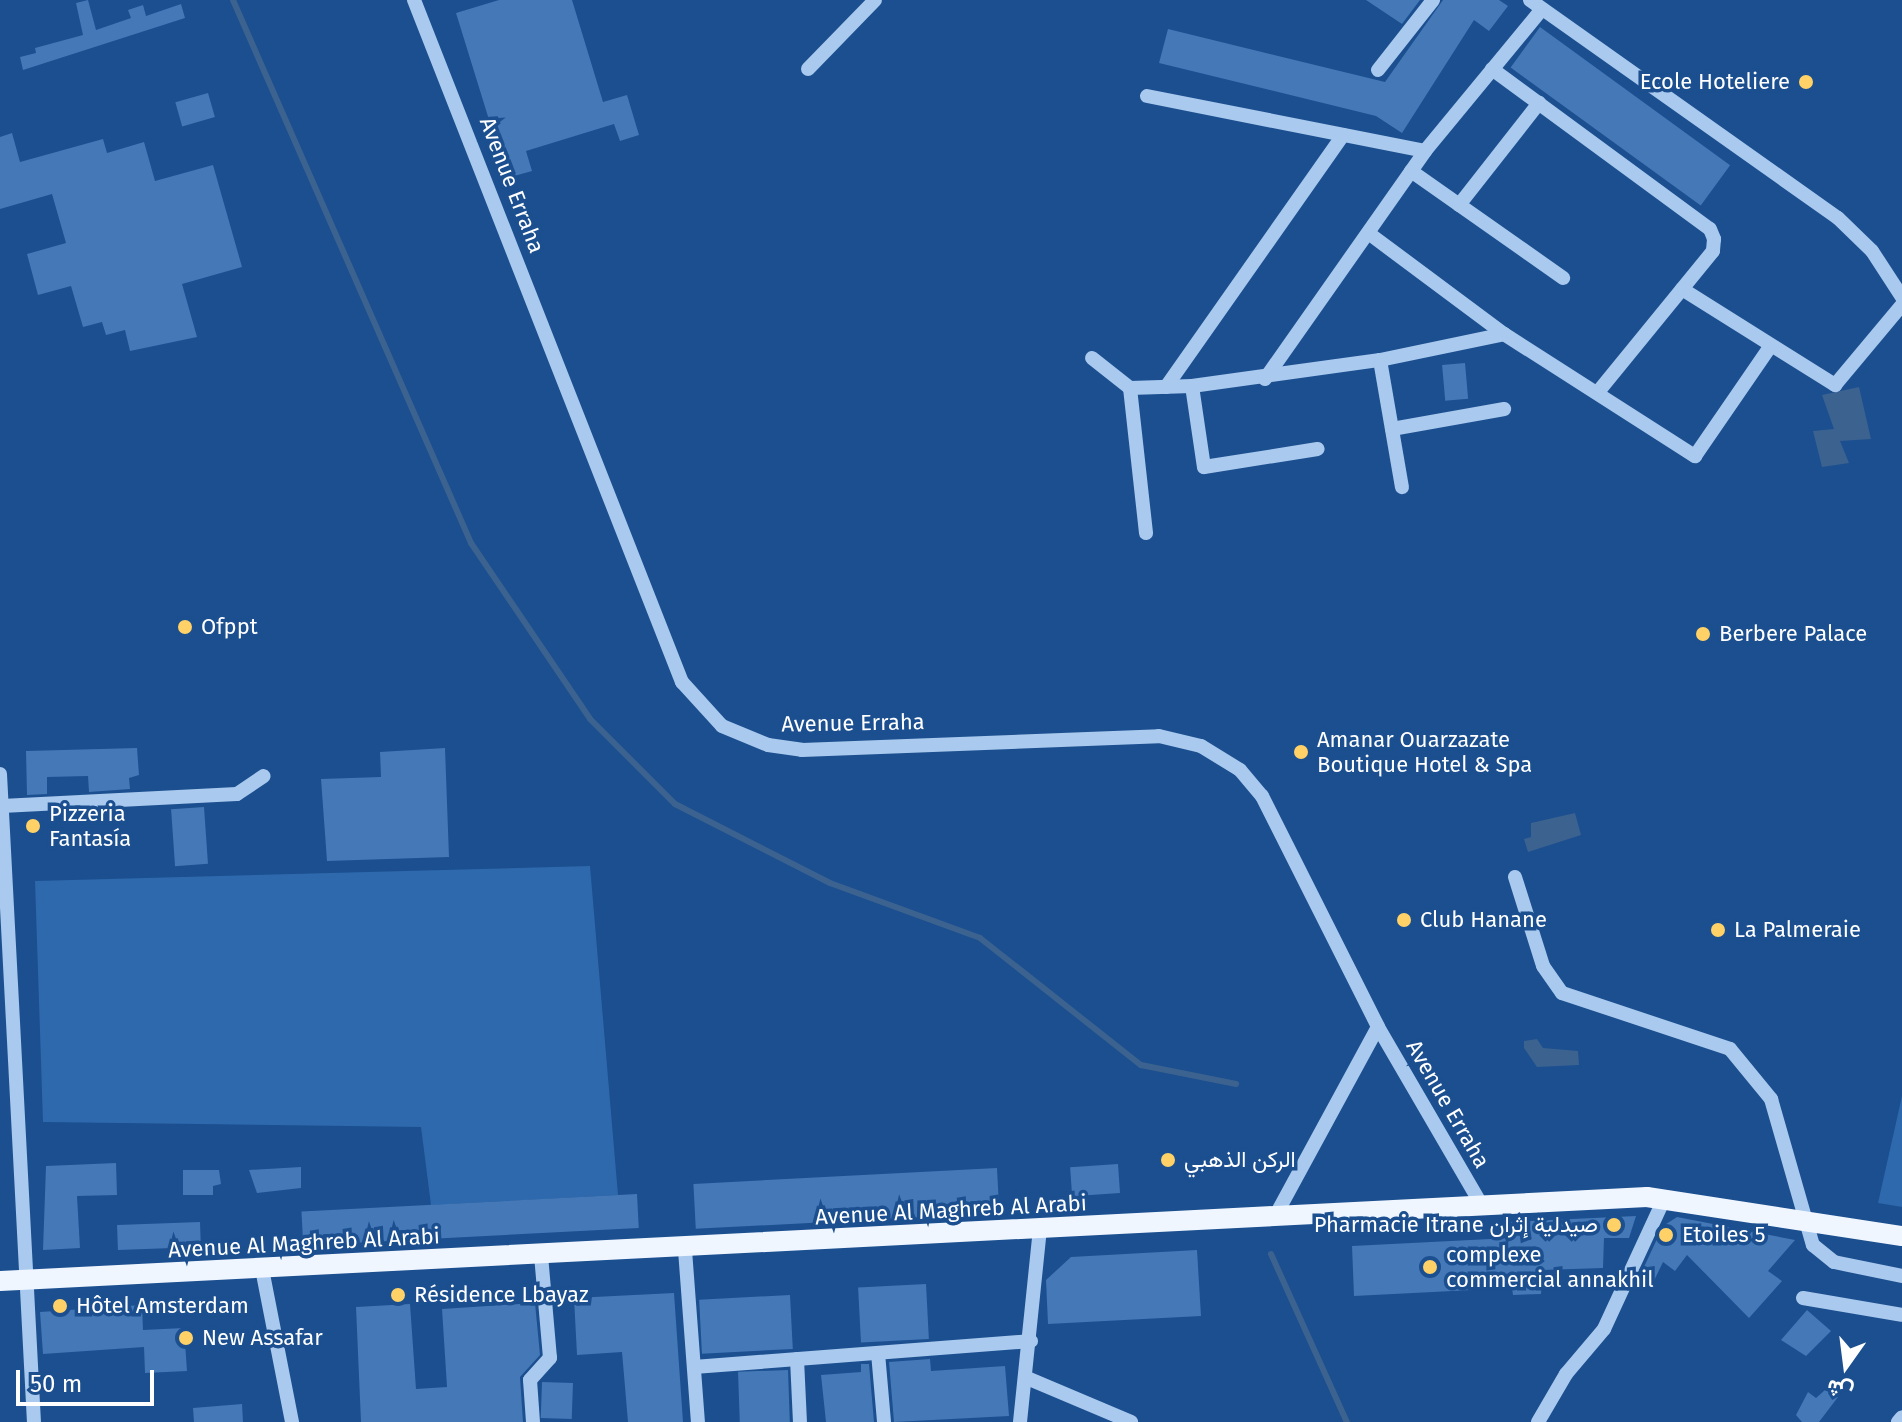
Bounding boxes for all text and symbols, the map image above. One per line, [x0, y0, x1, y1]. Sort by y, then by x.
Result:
place label: Ecole Hoteliere [1640, 69, 1790, 95]
marker: Ecole Hoteliere [1797, 73, 1815, 91]
street label: Avenue Erraha [474, 113, 550, 257]
place label: Ofppt [201, 614, 258, 640]
marker: Ofppt [176, 618, 194, 636]
place label: Berbere Palace [1719, 621, 1867, 647]
marker: Berbere Palace [1694, 625, 1712, 643]
street label: Avenue Erraha [781, 709, 925, 737]
place label: Amanar Ouarzazate Boutique Hotel & Spa [1317, 726, 1532, 778]
marker: Amanar Ouarzazate Boutique Hotel & Spa [1292, 743, 1310, 761]
place label: Pizzeria Fantasía [49, 800, 131, 852]
marker: Pizzeria Fantasía [24, 817, 42, 835]
place label: Club Hanane [1420, 907, 1547, 933]
marker: Club Hanane [1395, 911, 1413, 929]
place label: La Palmeraie [1734, 917, 1861, 943]
marker: La Palmeraie [1709, 921, 1727, 939]
street label: Avenue Erraha [1401, 1035, 1495, 1173]
place label: الركن الذهبي [1184, 1147, 1296, 1173]
marker: الركن الذهبي [1159, 1151, 1177, 1169]
street label: Avenue Al Maghreb Al Arabi [814, 1190, 1088, 1230]
place label: Pharmacie Itrane صيدلية إثران [1314, 1212, 1598, 1238]
marker: Pharmacie Itrane صيدلية إثران [1605, 1216, 1623, 1234]
place label: Etoiles 5 [1682, 1222, 1766, 1248]
street label: Avenue Al Maghreb Al Arabi [167, 1223, 441, 1263]
marker: Etoiles 5 [1657, 1226, 1675, 1244]
place label: complexe commercial annakhil [1446, 1241, 1654, 1292]
marker: complexe commercial annakhil [1421, 1258, 1439, 1276]
place label: Résidence Lbayaz [414, 1282, 589, 1308]
marker: Résidence Lbayaz [389, 1286, 407, 1304]
place label: Hôtel Amsterdam [76, 1293, 249, 1319]
marker: Hôtel Amsterdam [51, 1297, 69, 1315]
place label: New Assafar [202, 1325, 323, 1351]
north arrow [1806, 1326, 1886, 1406]
marker: New Assafar [177, 1329, 195, 1347]
scale bar [20, 1354, 158, 1404]
text: 50 m [30, 1370, 82, 1398]
text: ش [1824, 1373, 1856, 1406]

